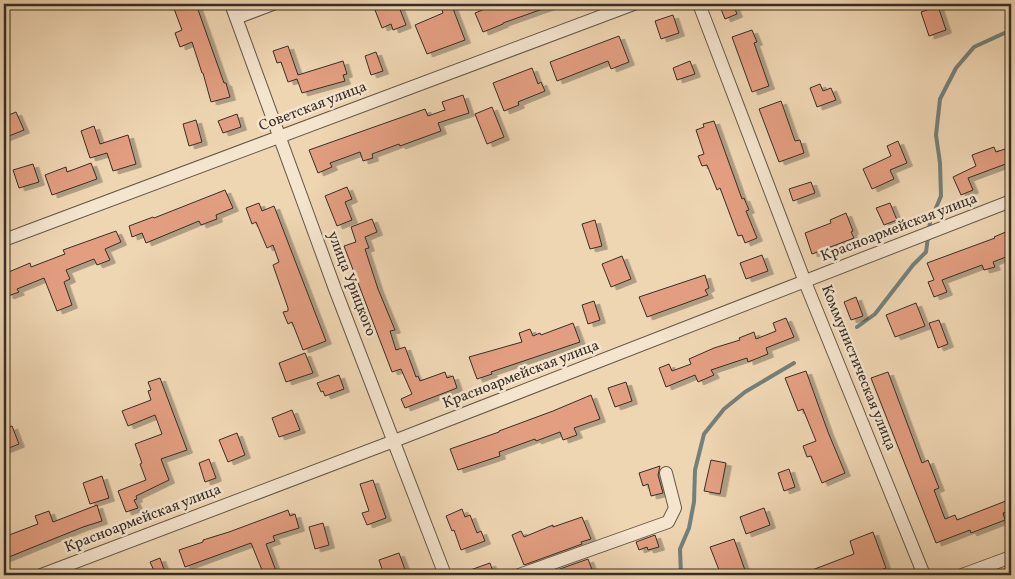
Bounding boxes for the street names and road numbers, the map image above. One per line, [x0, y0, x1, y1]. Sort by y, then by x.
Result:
street label: Советская улица [256, 77, 370, 137]
street label: Красноармейская улица [818, 188, 980, 268]
street label: улица Урицкого [321, 229, 381, 339]
street label: Коммунистическая улица [815, 282, 901, 454]
street label: Красноармейская улица [440, 335, 602, 415]
street label: Красноармейская улица [62, 479, 224, 559]

